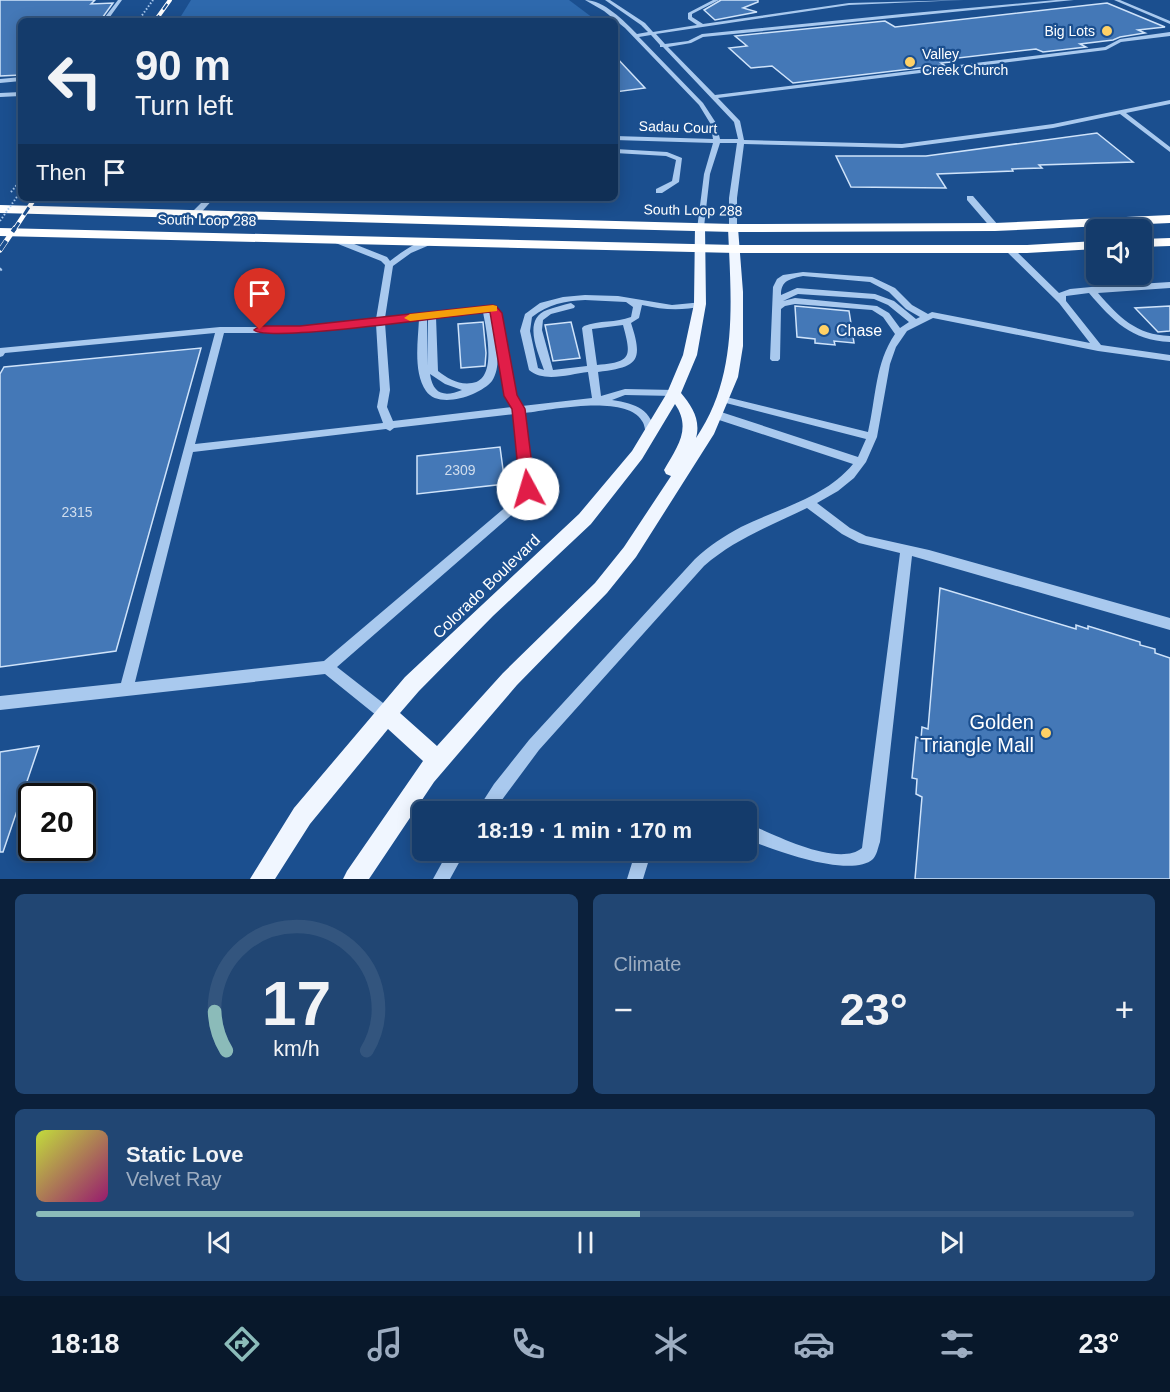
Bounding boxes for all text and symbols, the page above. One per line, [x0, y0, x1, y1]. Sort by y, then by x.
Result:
place label: Big Lots [1044, 23, 1095, 39]
marker: Big Lots [1100, 24, 1114, 38]
icon: left [36, 42, 114, 120]
text: 90 m [135, 42, 231, 89]
place label: Valley Creek Church [922, 46, 1008, 78]
marker: Valley Creek Church [903, 55, 917, 69]
text: Turn left [135, 91, 233, 121]
street label: Sadau Court [638, 118, 718, 136]
icon: arrive [98, 156, 131, 189]
text: Then [36, 160, 86, 185]
street label: South Loop 288 [643, 201, 743, 219]
street label: South Loop 288 [157, 211, 257, 229]
map controls [1086, 219, 1152, 285]
button: sound [1086, 219, 1152, 285]
pin [234, 268, 285, 330]
icon: arrive [243, 277, 276, 310]
place label: Chase [836, 322, 882, 339]
marker: Chase [817, 323, 831, 337]
position arrow [496, 457, 560, 521]
house number: 2309 [444, 462, 476, 478]
house number: 2315 [61, 504, 93, 520]
street label: Colorado Boulevard [430, 531, 543, 642]
place label: Golden Triangle Mall [920, 711, 1034, 756]
marker: Golden Triangle Mall [1039, 726, 1053, 740]
speed limit sign: 20 [18, 783, 96, 861]
text: 18:19 · 1 min · 170 m [477, 818, 692, 843]
text: Climate [614, 953, 681, 975]
text: 17 [262, 969, 331, 1038]
text: 23° [840, 984, 908, 1035]
text: − [614, 991, 633, 1028]
text: + [1115, 991, 1134, 1028]
text: km/h [273, 1037, 319, 1061]
text: Static Love [126, 1142, 243, 1167]
text: Velvet Ray [126, 1168, 222, 1190]
icon: previous [203, 1226, 236, 1259]
icon: pause [569, 1226, 602, 1259]
icon: next [935, 1226, 968, 1259]
icon: directions [221, 1323, 263, 1365]
icon: music [364, 1323, 406, 1365]
icon: phone [507, 1323, 549, 1365]
icon: climate [650, 1323, 692, 1365]
icon: car [793, 1323, 835, 1365]
icon: filters [936, 1323, 978, 1365]
text: 18:18 [51, 1329, 120, 1359]
text: 23° [1079, 1329, 1119, 1359]

